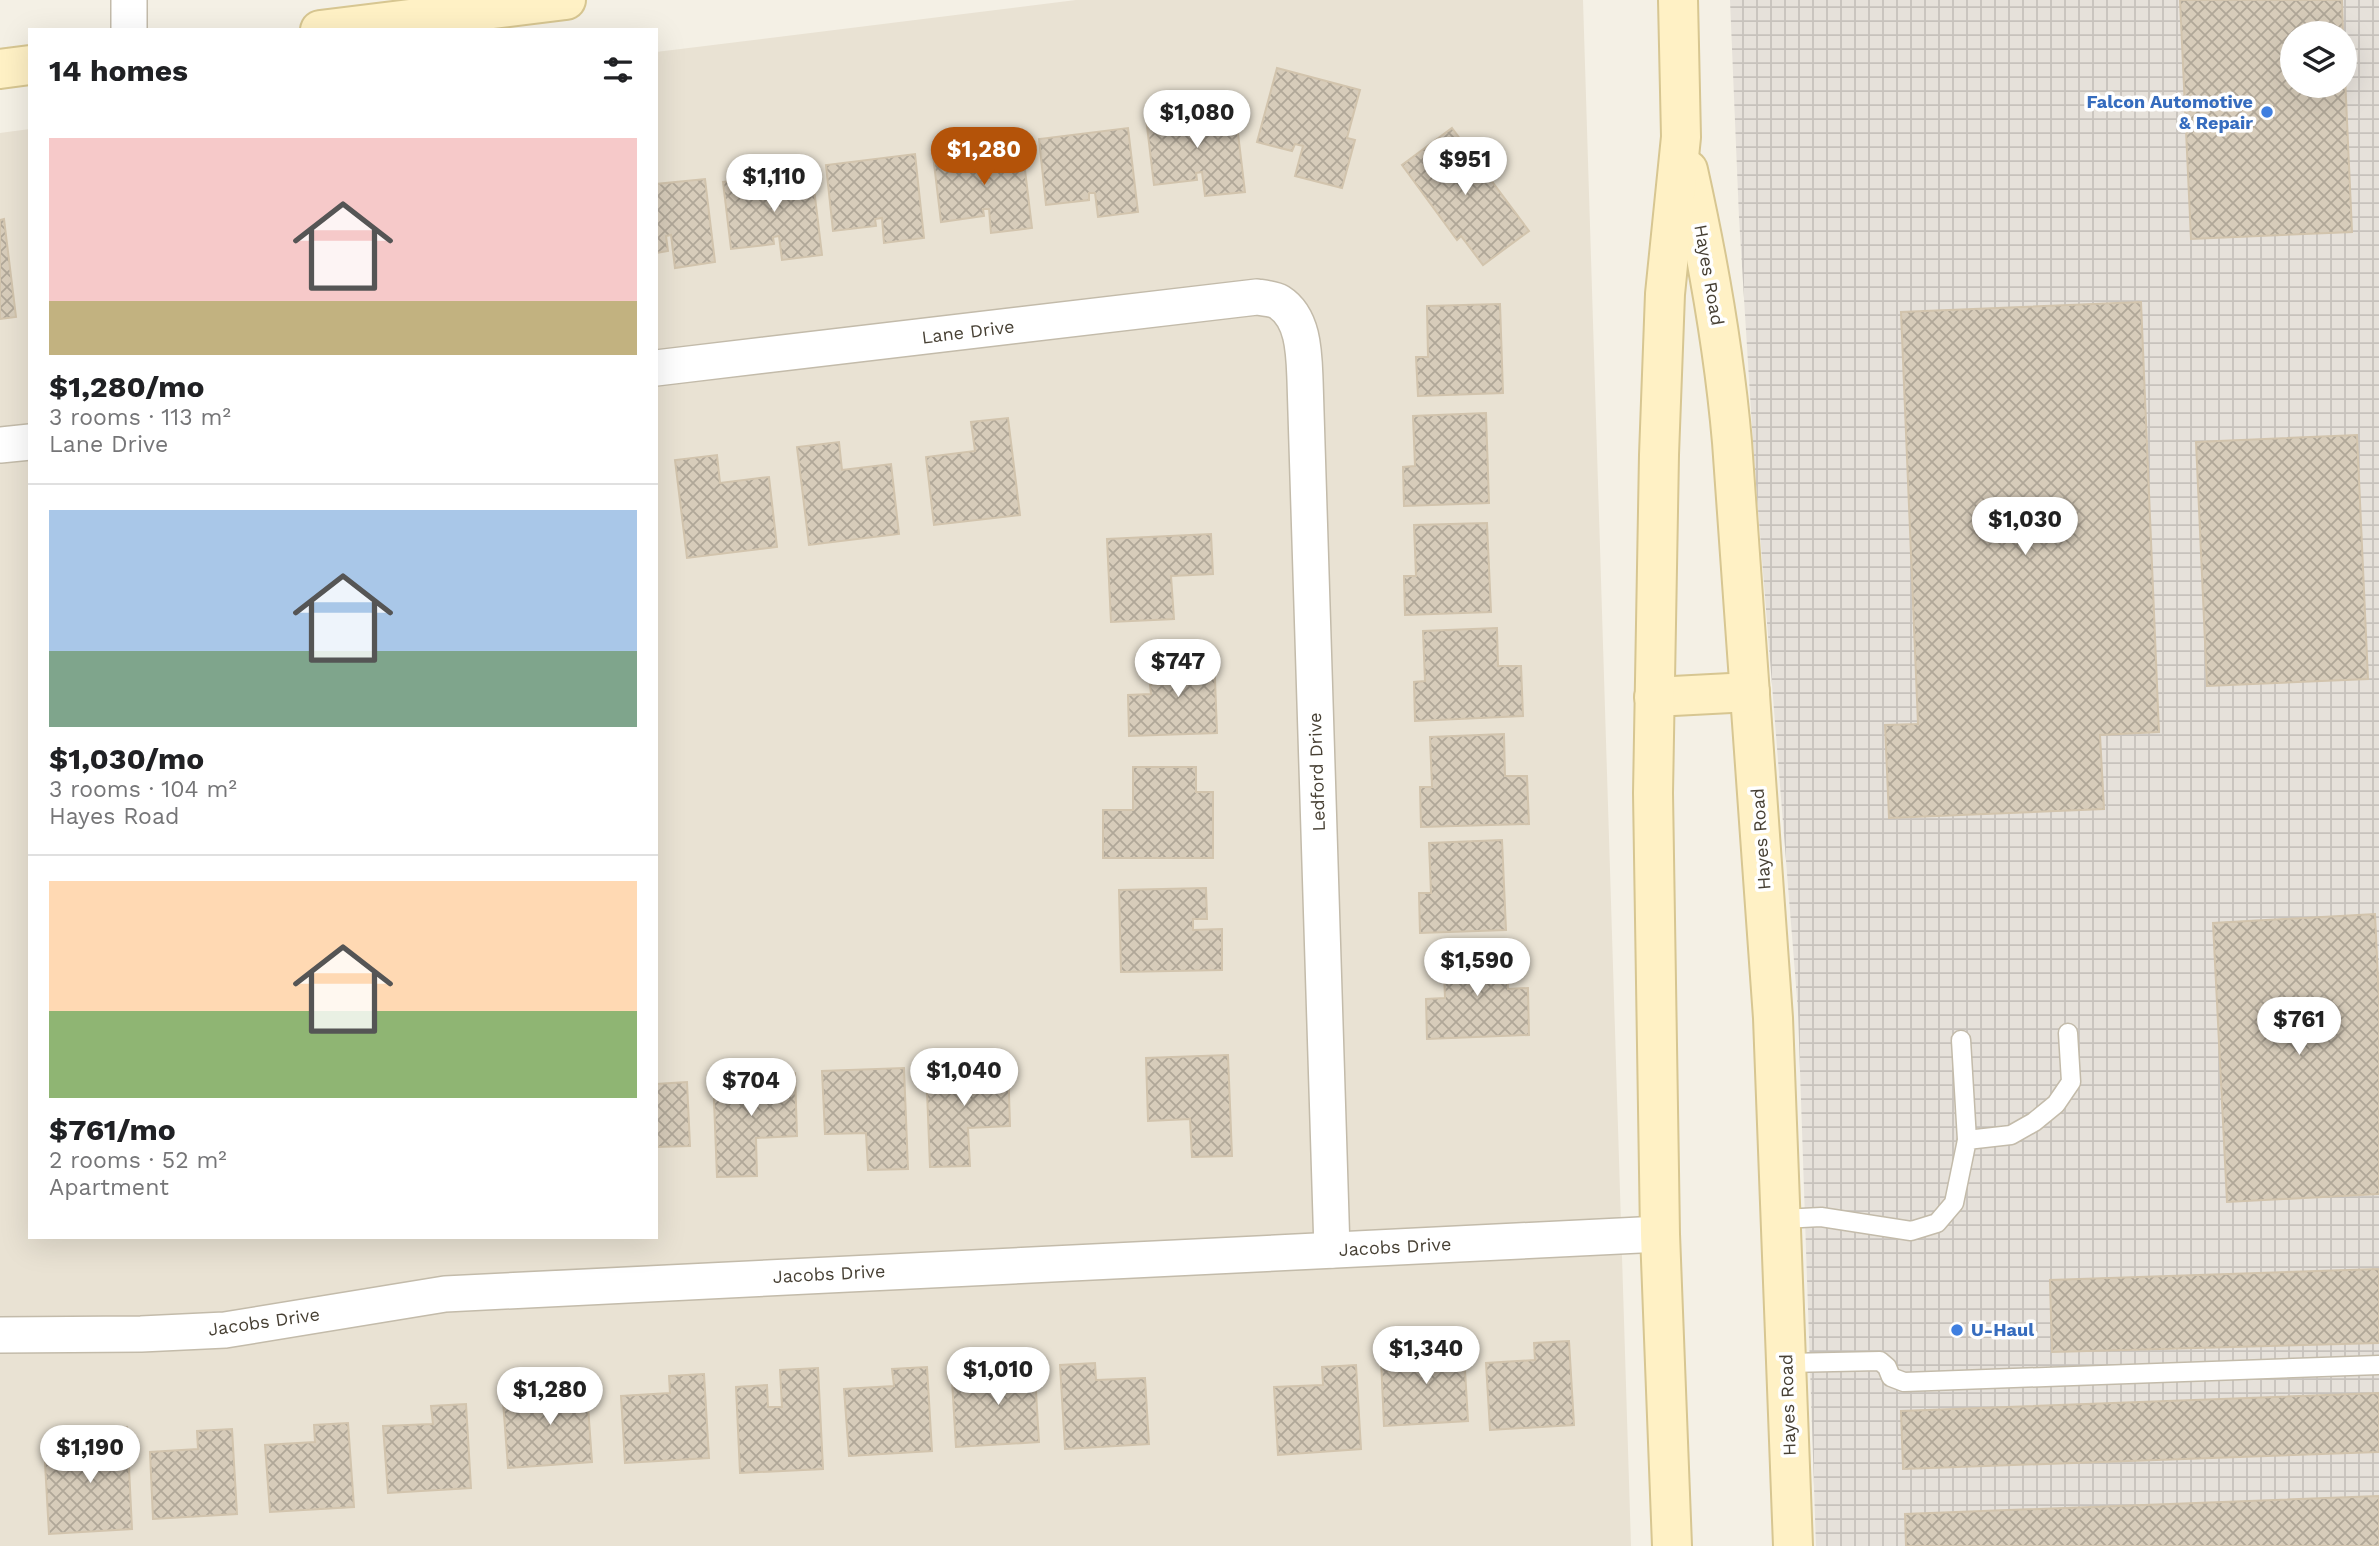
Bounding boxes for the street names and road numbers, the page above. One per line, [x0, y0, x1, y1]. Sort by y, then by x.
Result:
street label: Hayes Road [1690, 223, 1729, 327]
street label: Lane Drive [920, 315, 1016, 348]
street label: Ledford Drive [1304, 712, 1329, 832]
street label: Hayes Road [1746, 787, 1775, 891]
street label: Jacobs Drive [1338, 1233, 1452, 1260]
street label: Jacobs Drive [772, 1260, 886, 1287]
street label: Jacobs Drive [207, 1303, 321, 1340]
street label: Hayes Road [1775, 1354, 1800, 1456]

